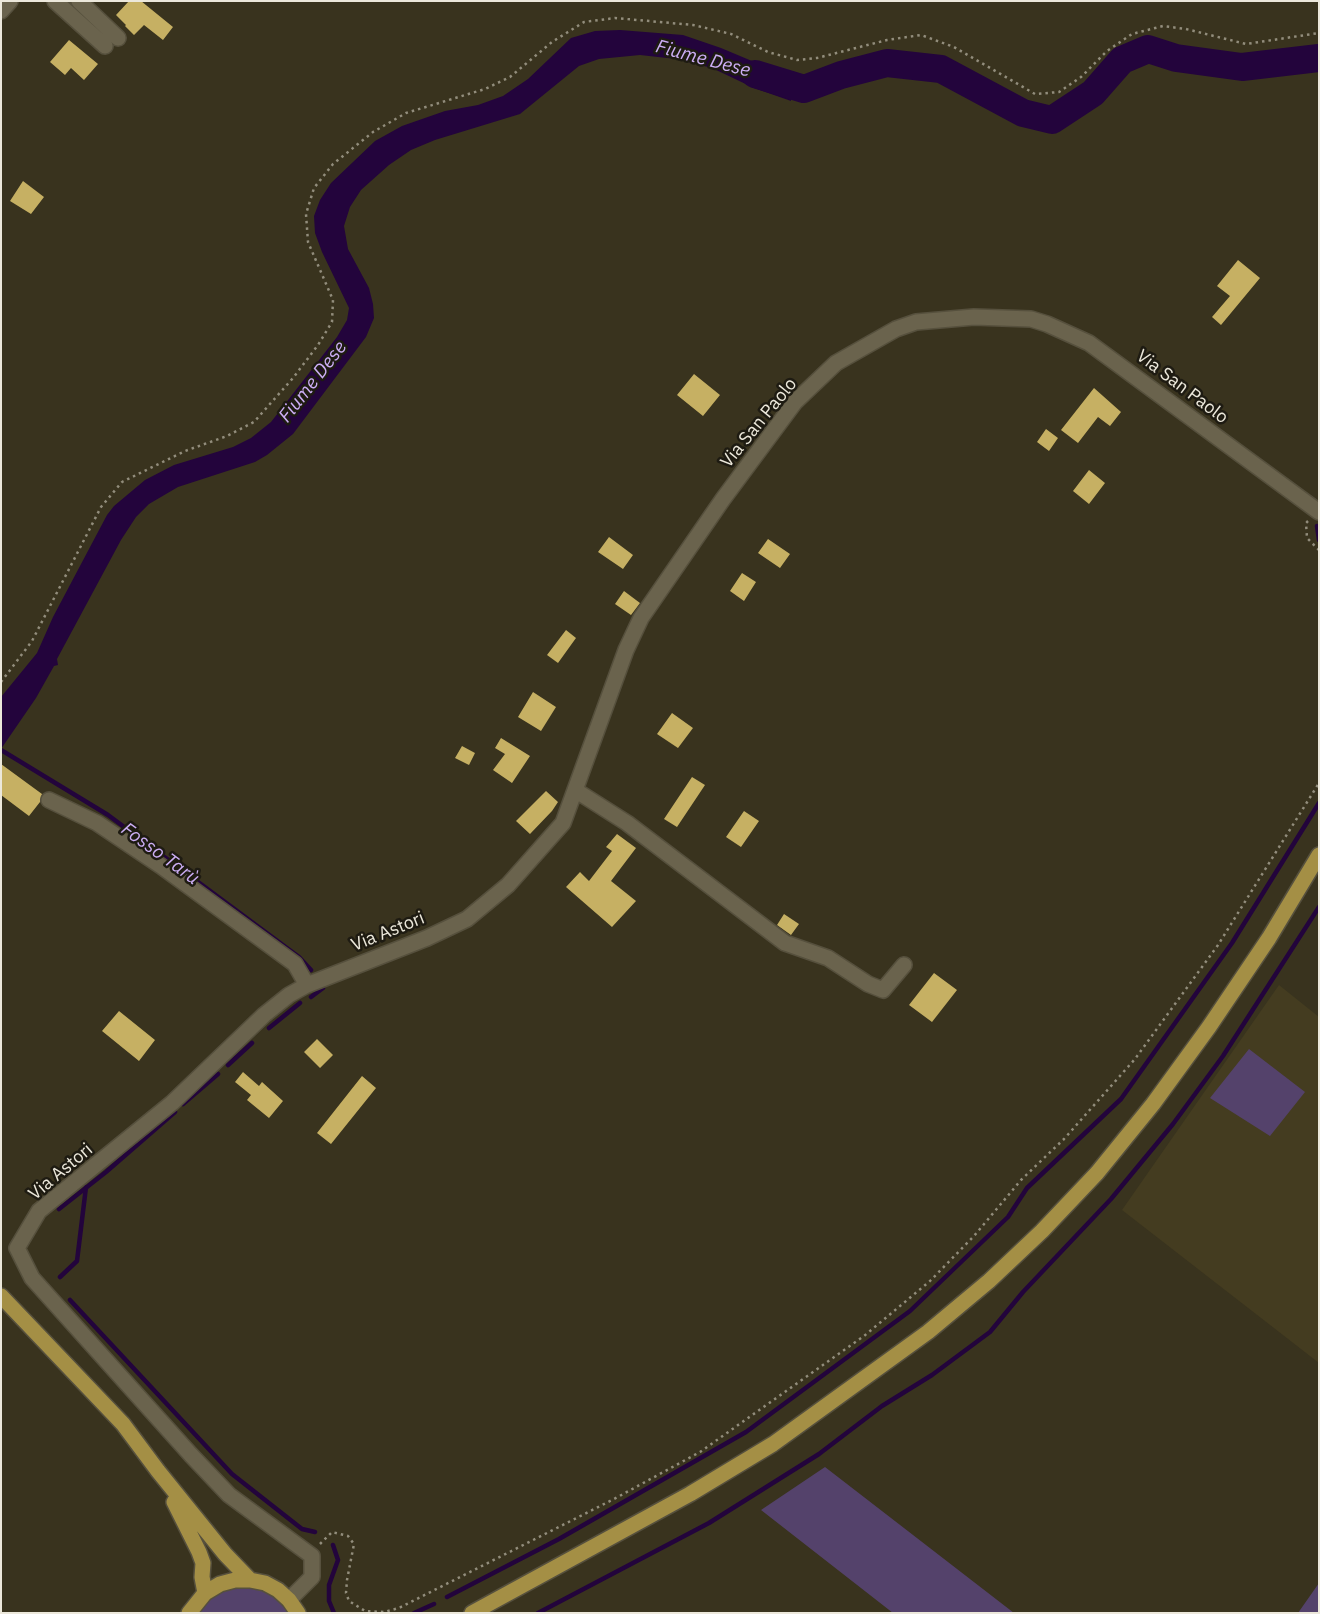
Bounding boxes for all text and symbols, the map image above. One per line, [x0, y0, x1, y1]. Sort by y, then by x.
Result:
water label: Fiume Dese [653, 35, 753, 83]
water label: Fiume Dese [274, 337, 352, 427]
street label: Via San Paolo [1132, 345, 1232, 429]
street label: Via San Paolo [716, 374, 802, 472]
water label: Fosso Tarù [117, 818, 203, 890]
street label: Via Astori [348, 908, 428, 956]
street label: Via Astori [25, 1139, 97, 1205]

